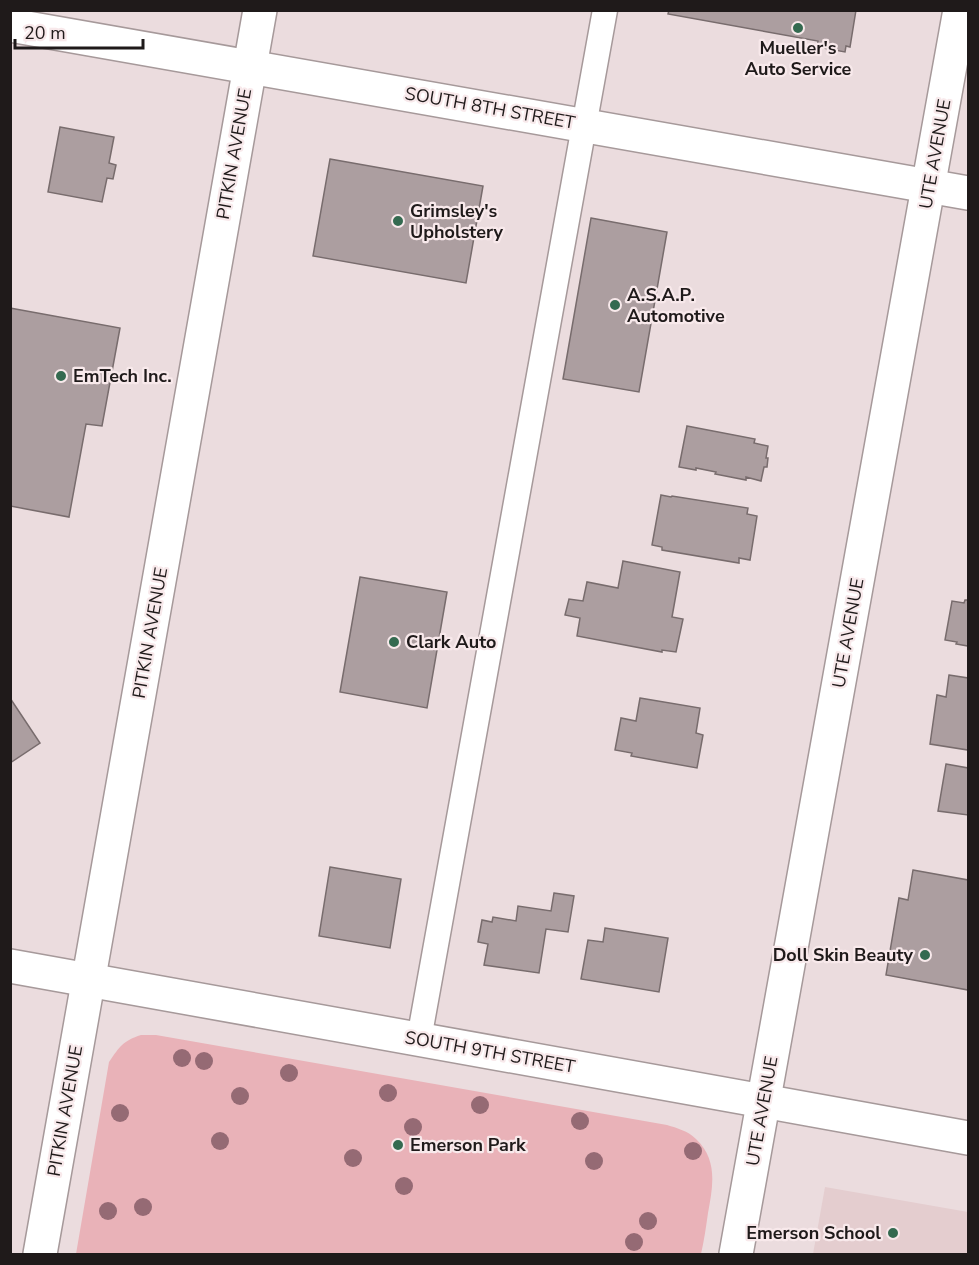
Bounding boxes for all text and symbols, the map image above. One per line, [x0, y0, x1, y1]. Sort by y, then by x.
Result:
scale bar [15, 12, 142, 50]
text: 20 m [24, 21, 66, 45]
marker: Mueller's Auto Service [791, 21, 805, 35]
place label: Mueller's Auto Service [745, 36, 852, 81]
street label: SOUTH 8TH STREET [403, 81, 577, 135]
street label: PITKIN AVENUE [211, 87, 257, 221]
street label: UTE AVENUE [914, 97, 956, 211]
place label: Grimsley's Upholstery [410, 199, 504, 244]
marker: Grimsley's Upholstery [391, 214, 405, 228]
place label: A.S.A.P. Automotive [627, 283, 725, 328]
marker: A.S.A.P. Automotive [608, 298, 622, 312]
place label: EmTech Inc. [73, 364, 172, 388]
marker: EmTech Inc. [54, 369, 68, 383]
street label: PITKIN AVENUE [127, 566, 173, 700]
street label: UTE AVENUE [827, 576, 869, 690]
place label: Clark Auto [406, 630, 496, 654]
marker: Clark Auto [387, 635, 401, 649]
place label: Doll Skin Beauty [773, 943, 914, 967]
marker: Doll Skin Beauty [918, 948, 932, 962]
street label: SOUTH 9TH STREET [403, 1025, 577, 1079]
street label: PITKIN AVENUE [42, 1044, 88, 1178]
street label: UTE AVENUE [741, 1054, 783, 1168]
place label: Emerson Park [410, 1133, 526, 1157]
marker: Emerson Park [391, 1138, 405, 1152]
place label: Emerson School [746, 1221, 881, 1245]
marker: Emerson School [886, 1226, 900, 1240]

